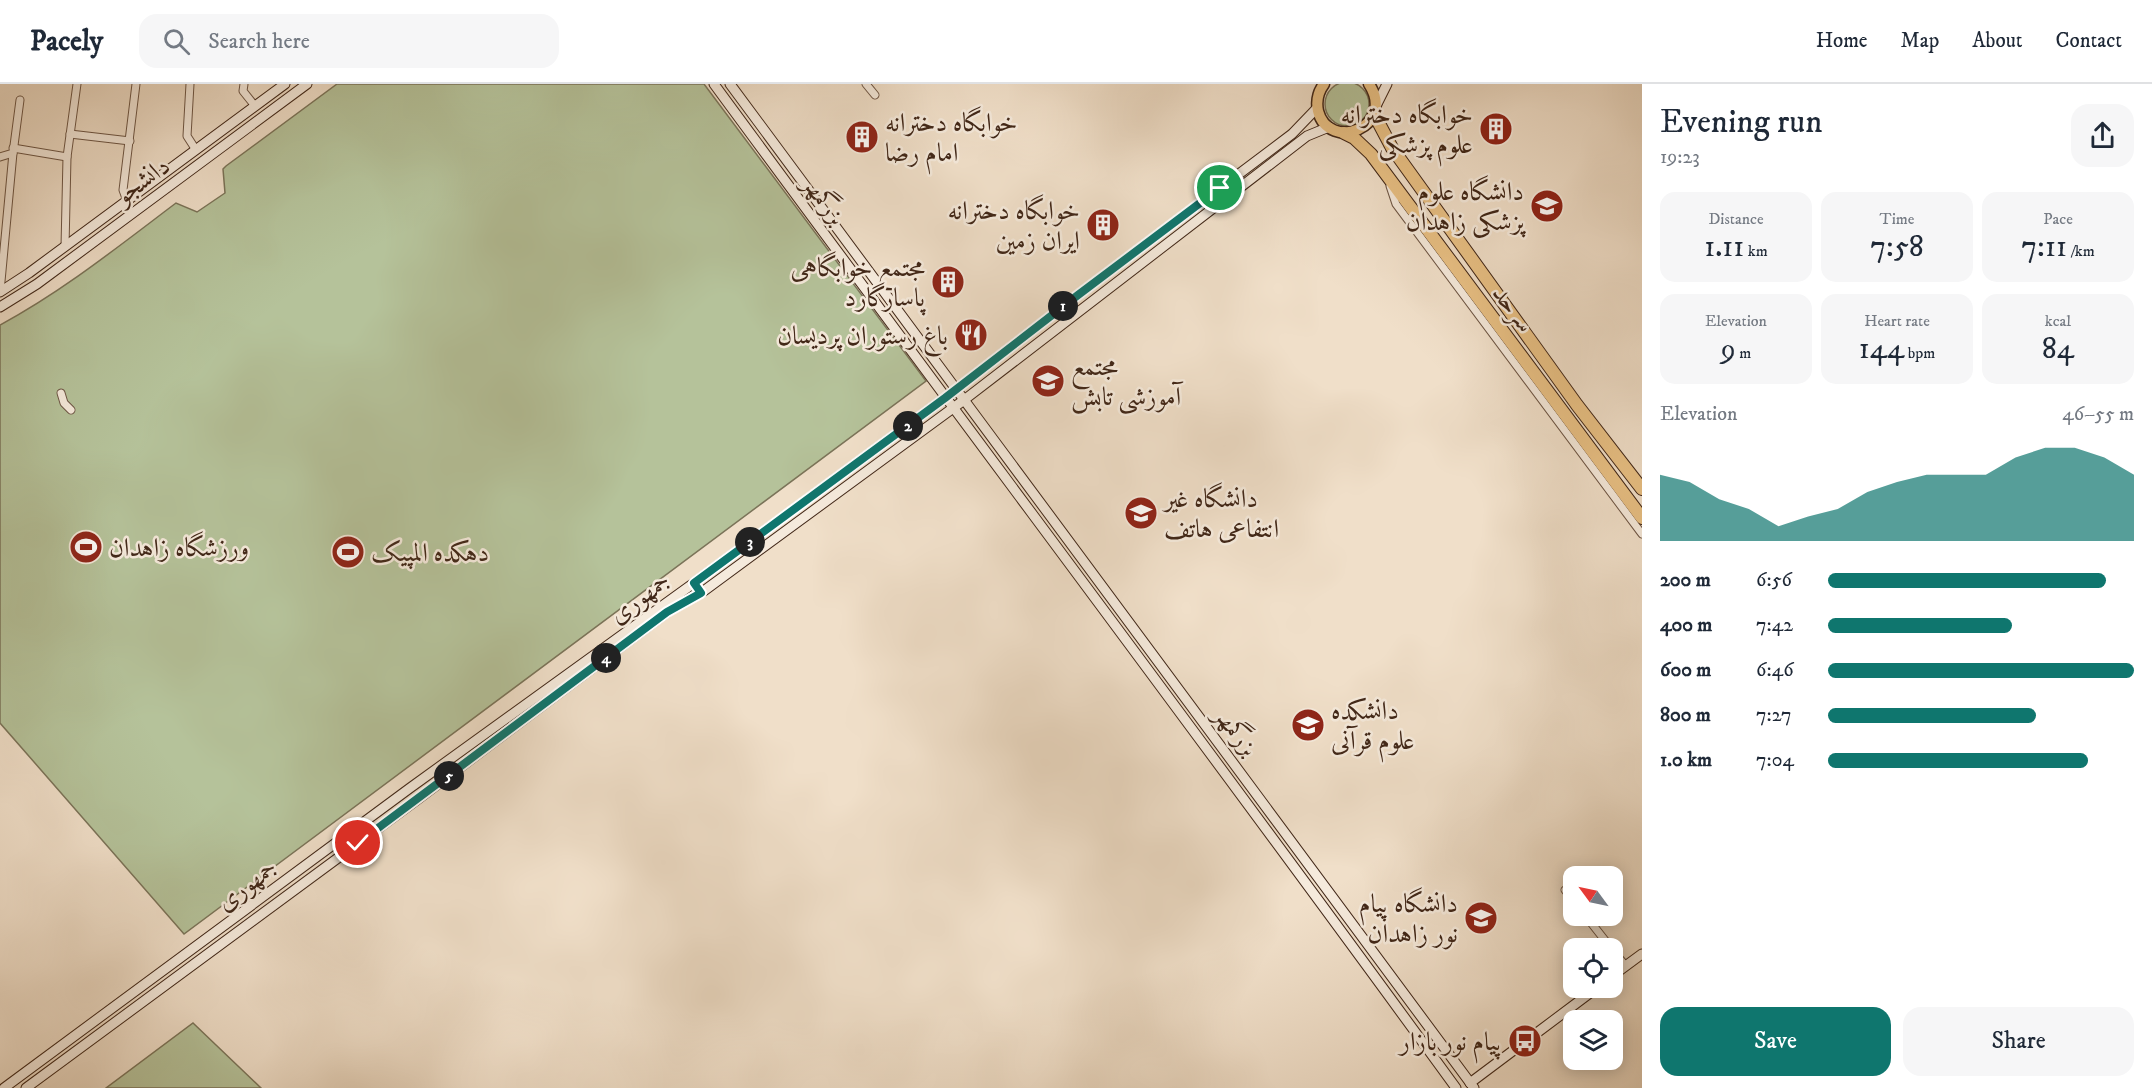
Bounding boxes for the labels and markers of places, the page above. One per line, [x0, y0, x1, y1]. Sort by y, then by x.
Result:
place label: خوابگاه دخترانه علوم پزشکی [1340, 98, 1473, 167]
place label: خوابگاه دخترانه امام رضا [885, 106, 1018, 175]
building icon: خوابگاه دخترانه علوم پزشکی [1478, 111, 1514, 147]
building icon: خوابگاه دخترانه امام رضا [844, 119, 880, 155]
pin [1194, 162, 1245, 213]
place label: دانشگاه علوم پزشکی زاهدان [1406, 175, 1526, 239]
school or university icon: دانشگاه علوم پزشکی زاهدان [1529, 188, 1565, 224]
place label: خوابگاه دخترانه ایران زمین [947, 194, 1080, 258]
building icon: خوابگاه دخترانه ایران زمین [1085, 207, 1121, 243]
place label: مجتمع خوابگاهی پاسارگارد [791, 251, 926, 316]
building icon: مجتمع خوابگاهی پاسارگارد [930, 264, 966, 300]
pin: 1 [1048, 291, 1078, 321]
restaurant icon: باغ رستوران پردیسان [953, 317, 989, 353]
place label: باغ رستوران پردیسان [777, 320, 948, 357]
place label: مجتمع آموزشی تابش [1071, 351, 1184, 415]
school or university icon: مجتمع آموزشی تابش [1030, 363, 1066, 399]
pin: 2 [893, 411, 923, 441]
place label: دانشگاه غیر انتفاعی هاتف [1161, 482, 1279, 546]
school or university icon: دانشگاه غیر انتفاعی هاتف [1123, 495, 1159, 531]
pin: 3 [735, 527, 765, 557]
sports icon: ورزشگاه زاهدان [68, 529, 104, 565]
place label: ورزشگاه زاهدان [109, 531, 249, 565]
sports icon: دهکده المپیک [330, 534, 366, 570]
place label: دهکده المپیک [371, 537, 489, 570]
pin: 4 [591, 643, 621, 673]
place label: دانشکده علوم قرآنی [1331, 695, 1415, 763]
school or university icon: دانشکده علوم قرآنی [1290, 707, 1326, 743]
pin: 5 [434, 761, 464, 791]
pin [332, 817, 383, 868]
place label: دانشگاه پیام نور زاهدان [1359, 887, 1458, 951]
school or university icon: دانشگاه پیام نور زاهدان [1463, 900, 1499, 936]
bus stop icon: پیام نور بازار [1507, 1023, 1543, 1059]
place label: پیام نور بازار [1397, 1026, 1502, 1064]

